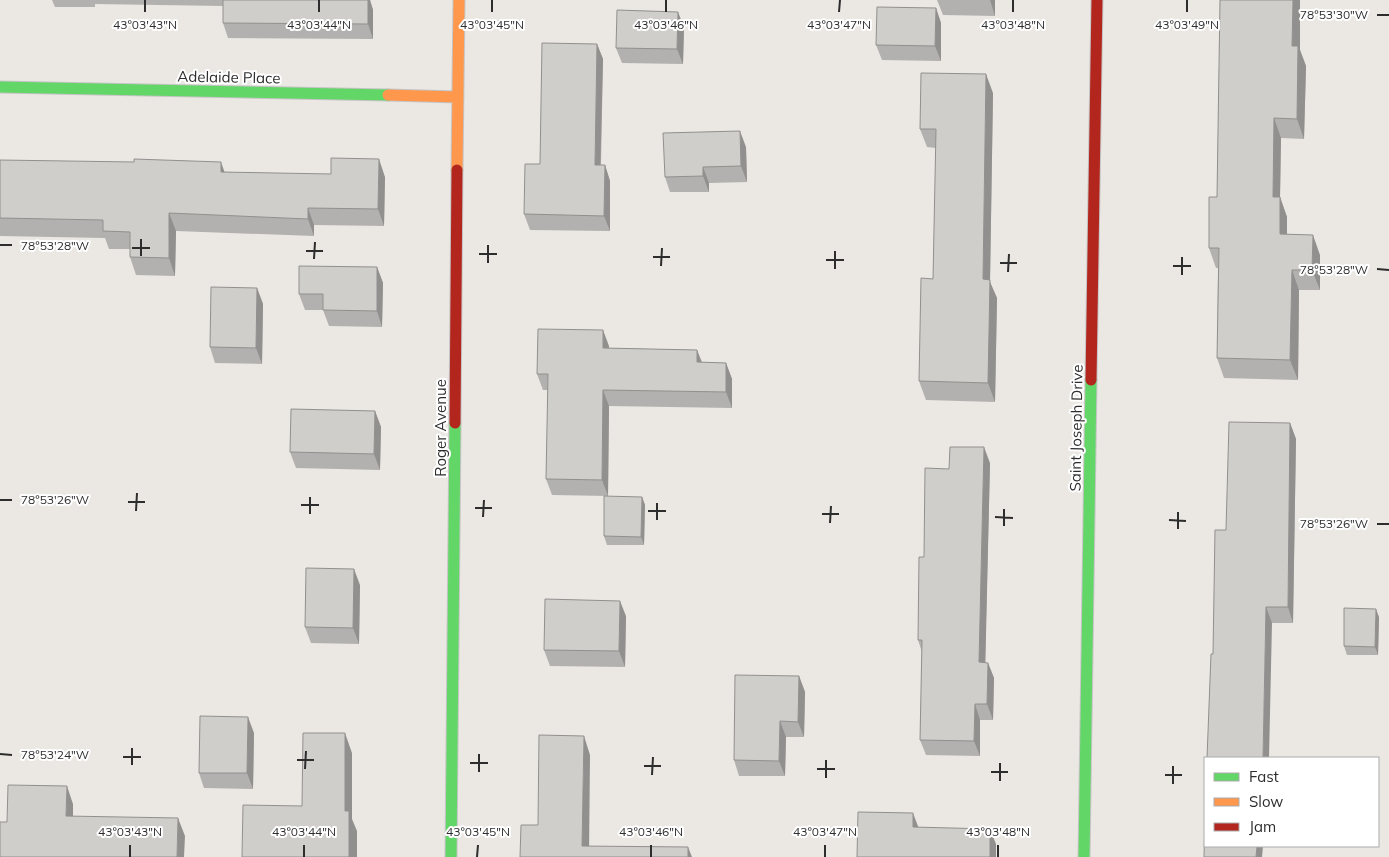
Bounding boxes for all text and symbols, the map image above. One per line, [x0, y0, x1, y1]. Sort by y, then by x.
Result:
text: 78°53'30"W [1300, 7, 1368, 22]
text: 43°03'43"N [113, 17, 177, 32]
text: 43°03'44"N [287, 17, 351, 32]
text: 43°03'45"N [460, 17, 524, 32]
text: 43°03'46"N [634, 17, 698, 32]
text: 43°03'47"N [807, 17, 871, 32]
text: 43°03'48"N [981, 17, 1045, 32]
text: 43°03'49"N [1155, 17, 1219, 32]
street label: Adelaide Place [177, 67, 281, 87]
text: 78°53'28"W [21, 238, 89, 253]
text: 78°53'28"W [1300, 262, 1368, 277]
street label: Saint Joseph Drive [1065, 364, 1087, 492]
street label: Roger Avenue [431, 379, 450, 477]
text: 78°53'26"W [21, 492, 89, 507]
text: 78°53'26"W [1300, 516, 1368, 531]
text: 78°53'24"W [21, 747, 89, 762]
legend [1204, 757, 1379, 847]
text: Fast [1249, 767, 1279, 786]
text: Slow [1249, 792, 1283, 811]
text: Jam [1249, 817, 1276, 836]
text: 43°03'43"N [98, 824, 162, 839]
text: 43°03'44"N [272, 824, 336, 839]
text: 43°03'45"N [446, 824, 510, 839]
text: 43°03'46"N [619, 824, 683, 839]
text: 43°03'47"N [793, 824, 857, 839]
text: 43°03'48"N [966, 824, 1030, 839]

